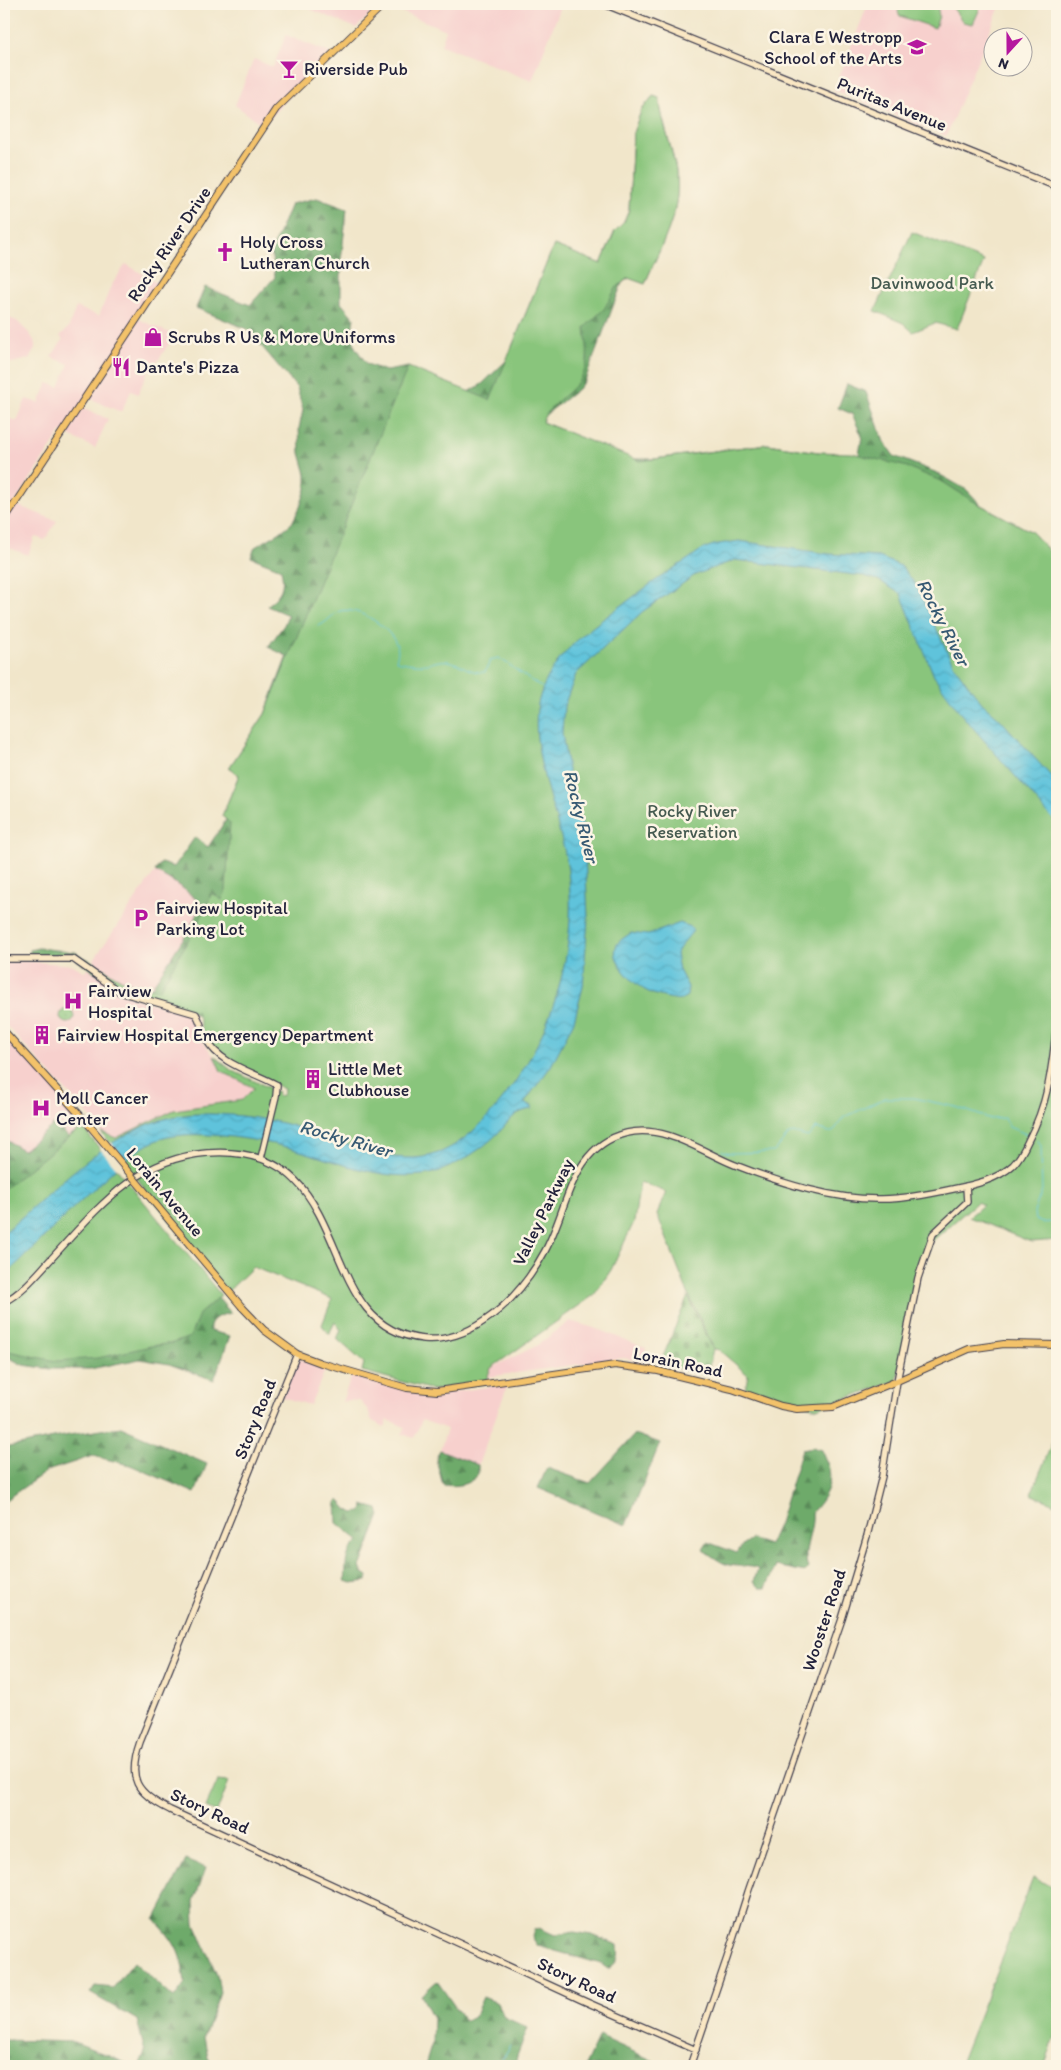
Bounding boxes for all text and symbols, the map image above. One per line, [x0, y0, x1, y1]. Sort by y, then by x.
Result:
place label: Clara E Westropp School of the Arts [764, 26, 902, 69]
north arrow [984, 28, 1034, 78]
school or university icon: Clara E Westropp School of the Arts [906, 36, 928, 58]
text: N [996, 54, 1011, 73]
bar icon: Riverside Pub [278, 58, 300, 80]
place label: Riverside Pub [304, 58, 408, 80]
street label: Puritas Avenue [834, 72, 950, 136]
street label: Rocky River Drive [122, 182, 216, 306]
place label: Holy Cross Lutheran Church [240, 231, 370, 274]
church icon: Holy Cross Lutheran Church [214, 241, 236, 263]
park label: Davinwood Park [870, 272, 994, 294]
shop icon: Scrubs R Us & More Uniforms [142, 326, 164, 348]
place label: Scrubs R Us & More Uniforms [168, 326, 395, 348]
restaurant icon: Dante's Pizza [110, 356, 132, 378]
place label: Dante's Pizza [136, 356, 240, 378]
water label: Rocky River [912, 575, 976, 671]
water label: Rocky River [559, 767, 605, 867]
park label: Rocky River Reservation [647, 800, 738, 843]
place label: Fairview Hospital Parking Lot [156, 897, 288, 940]
parking icon: Fairview Hospital Parking Lot [130, 907, 152, 929]
place label: Fairview Hospital [88, 980, 152, 1023]
hospital icon: Fairview Hospital [62, 990, 84, 1012]
building icon: Fairview Hospital Emergency Department [31, 1024, 53, 1046]
place label: Fairview Hospital Emergency Department [57, 1024, 374, 1046]
place label: Little Met Clubhouse [328, 1058, 409, 1101]
building icon: Little Met Clubhouse [302, 1068, 324, 1090]
place label: Moll Cancer Center [56, 1087, 148, 1130]
hospital icon: Moll Cancer Center [30, 1097, 52, 1119]
water label: Rocky River [297, 1114, 396, 1163]
street label: Lorain Avenue [121, 1143, 209, 1241]
street label: Valley Parkway [508, 1154, 579, 1269]
street label: Lorain Road [631, 1342, 725, 1382]
street label: Story Road [229, 1375, 281, 1463]
street label: Wooster Road [797, 1566, 851, 1674]
street label: Story Road [167, 1783, 253, 1839]
street label: Story Road [534, 1952, 620, 2008]

